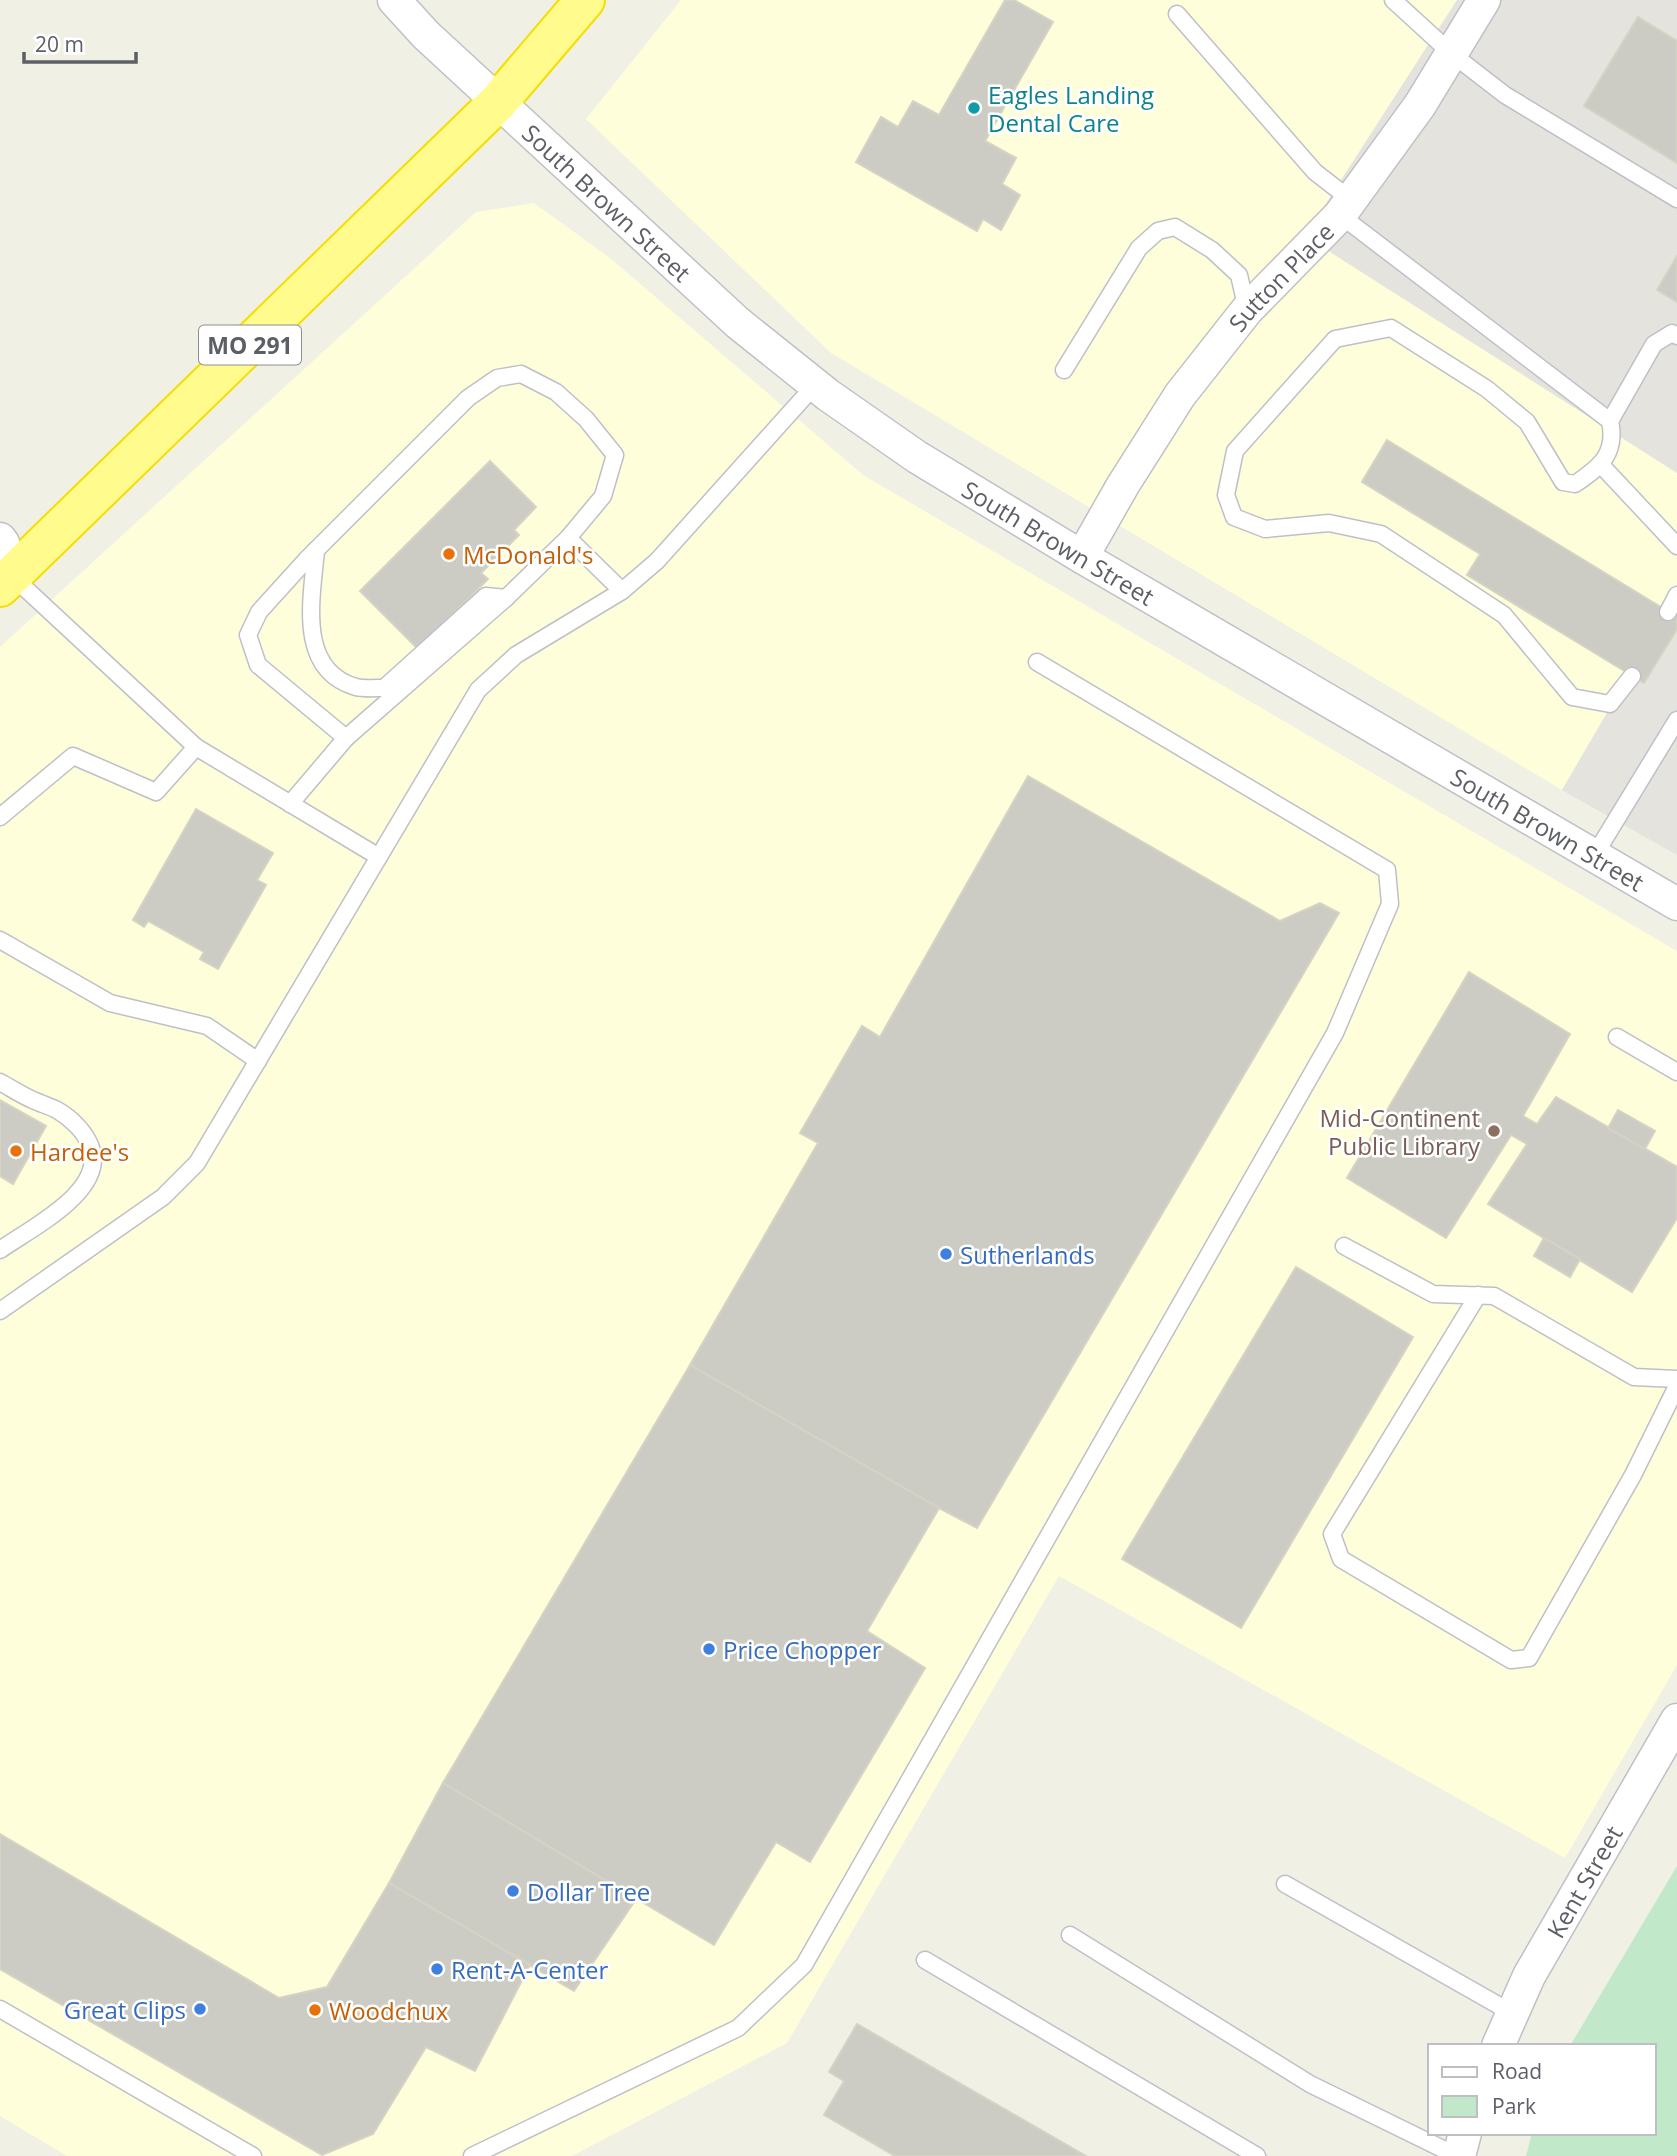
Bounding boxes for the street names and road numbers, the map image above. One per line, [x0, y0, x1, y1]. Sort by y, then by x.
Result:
street label: South Brown Street [516, 116, 699, 288]
street label: Sutton Place [1220, 215, 1341, 338]
road number: MO 291 [199, 326, 301, 364]
street label: South Brown Street [956, 472, 1161, 612]
street label: South Brown Street [1445, 759, 1650, 898]
street label: Kent Street [1538, 1819, 1629, 1944]

